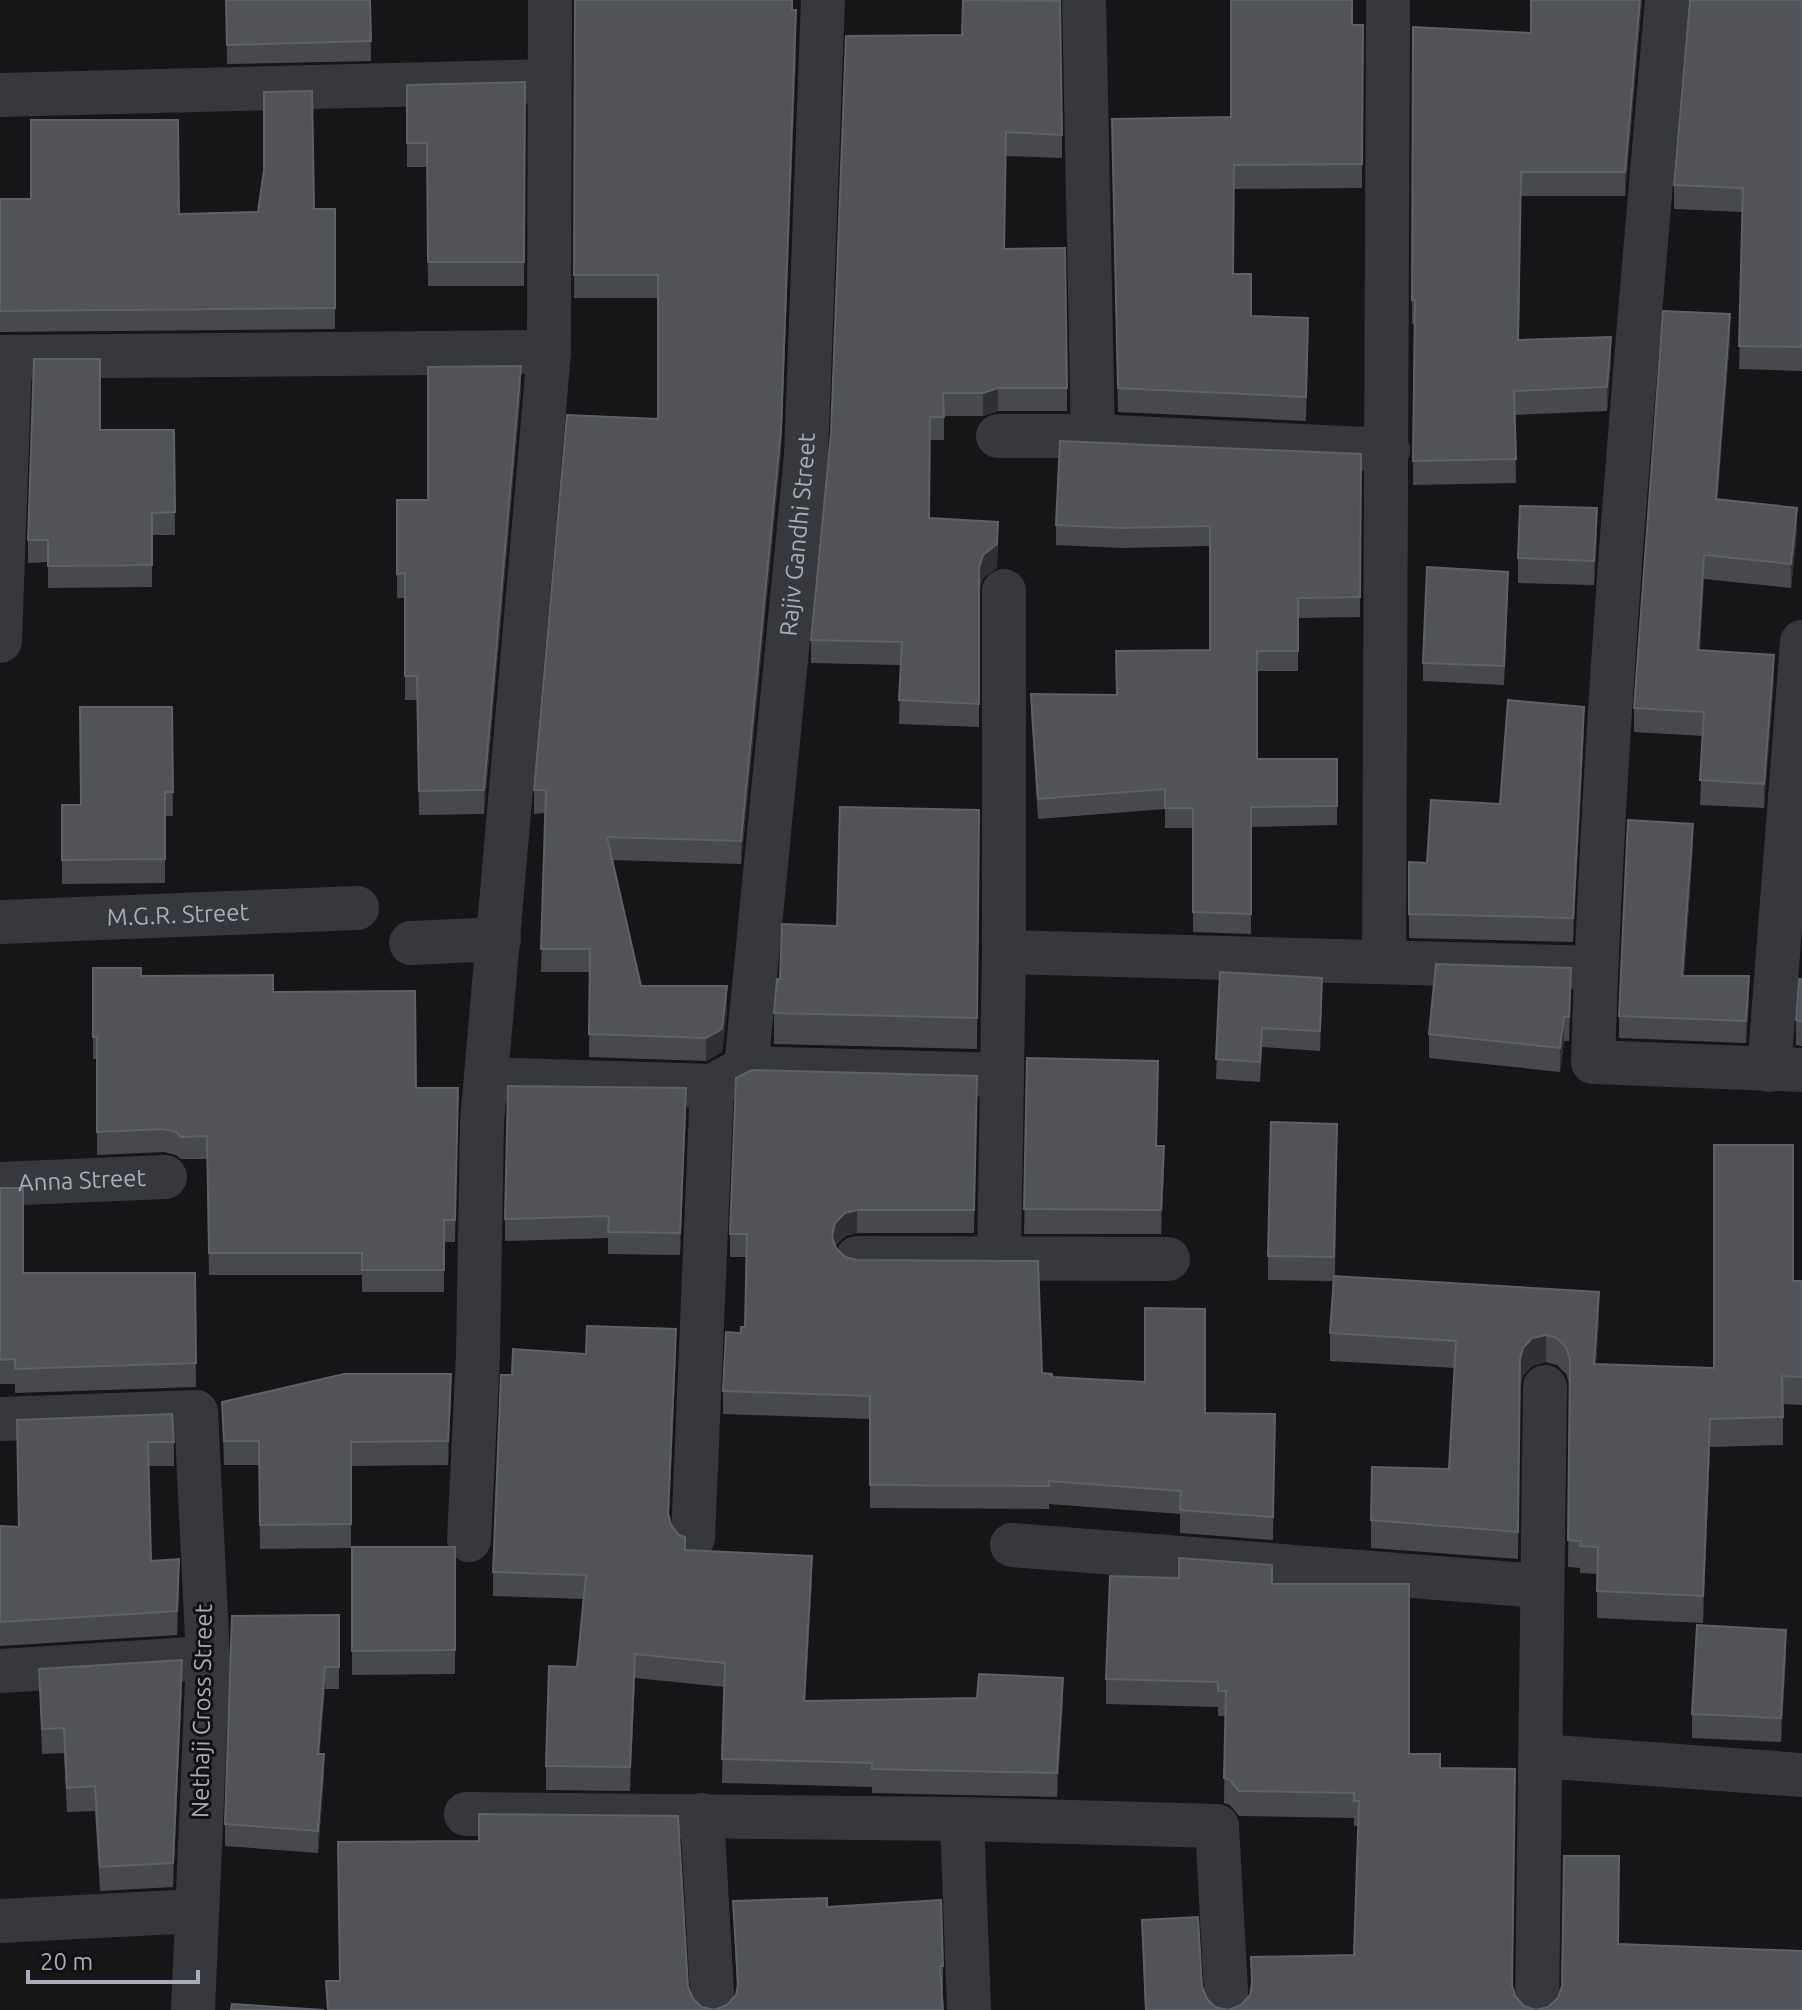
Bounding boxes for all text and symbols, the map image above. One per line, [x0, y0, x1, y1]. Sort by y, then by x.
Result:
street label: Rajiv Gandhi Street [774, 432, 820, 637]
street label: M.G.R. Street [106, 898, 250, 931]
street label: Anna Street [17, 1164, 147, 1196]
street label: Nethaji Cross Street [186, 1603, 217, 1818]
scale bar [28, 1934, 198, 1984]
text: 20 m [40, 1948, 93, 1975]

